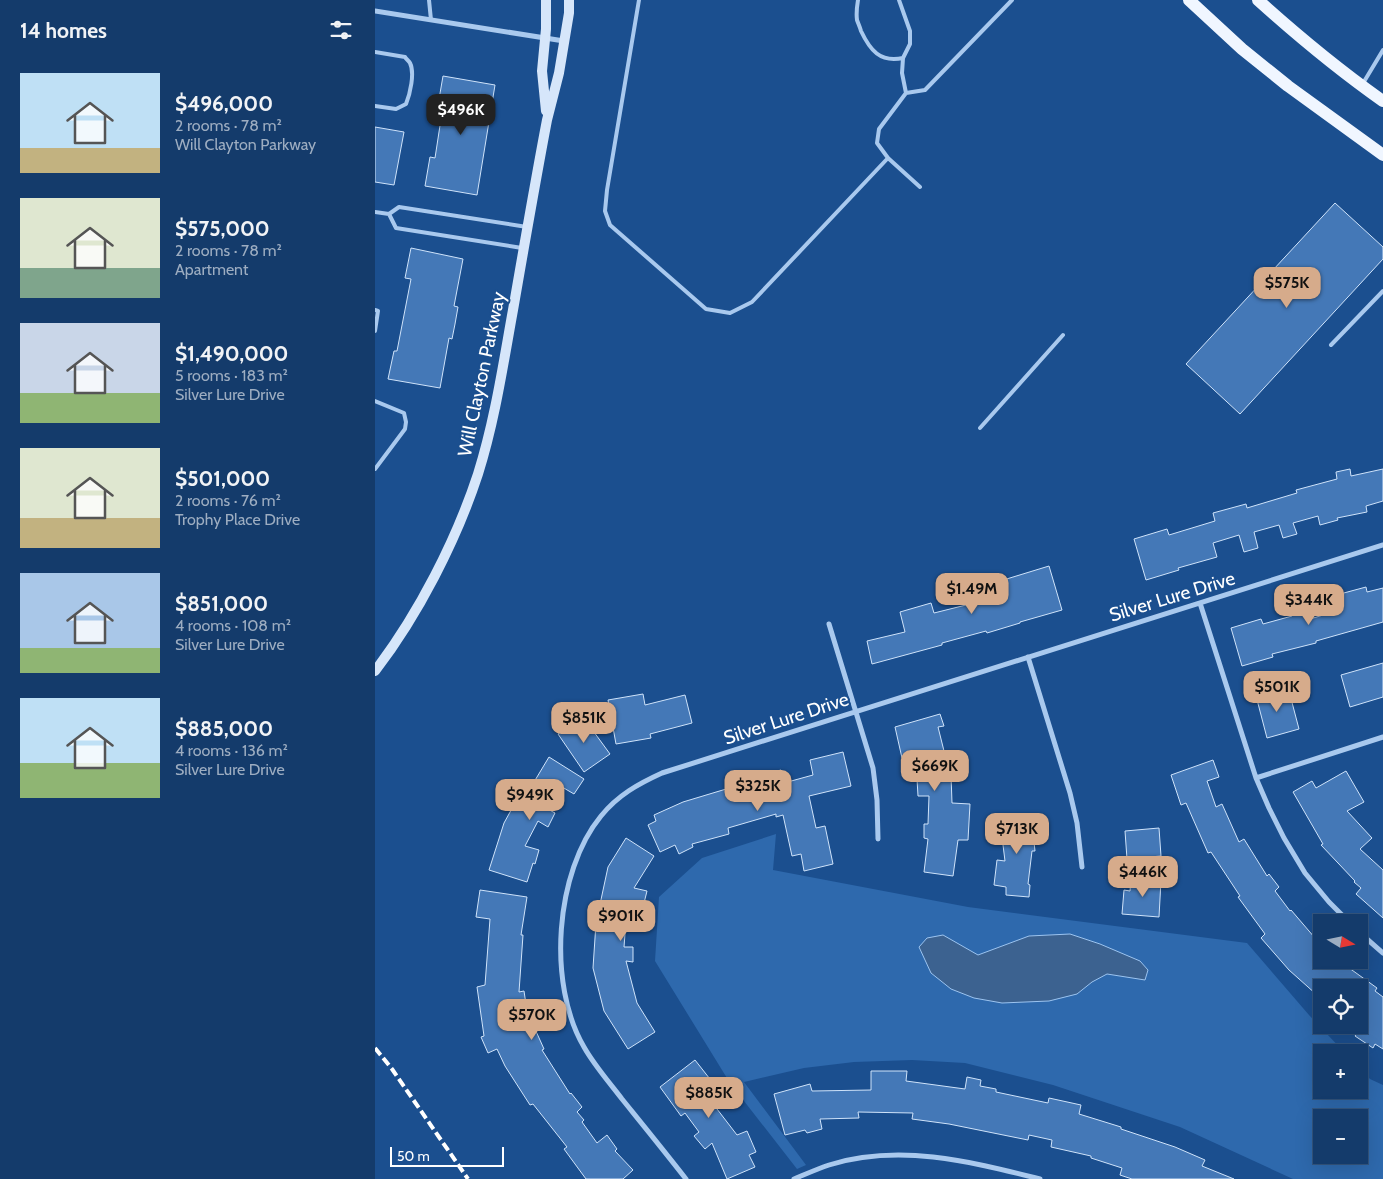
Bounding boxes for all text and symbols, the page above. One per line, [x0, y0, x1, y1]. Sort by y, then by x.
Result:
icon: filters [327, 16, 355, 44]
text: 14 homes [20, 18, 107, 43]
text: $496,000 [175, 91, 273, 116]
icon: home [60, 93, 120, 153]
pin: $496K [426, 94, 496, 136]
text: $496K [437, 100, 485, 119]
text: 2 rooms · 78 m² [175, 116, 282, 135]
text: Will Clayton Parkway [175, 135, 316, 154]
text: $575,000 [175, 216, 270, 241]
icon: home [60, 218, 120, 278]
text: 2 rooms · 78 m² [175, 241, 282, 260]
text: Apartment [175, 260, 248, 279]
pin: $575K [1252, 266, 1322, 309]
text: $575K [1265, 273, 1309, 292]
street label: Will Clayton Parkway [453, 289, 510, 458]
text: $1,490,000 [175, 341, 288, 366]
icon: home [60, 343, 120, 403]
text: 5 rooms · 183 m² [175, 366, 288, 385]
text: Silver Lure Drive [175, 385, 285, 404]
text: $501,000 [175, 466, 270, 491]
icon: home [60, 468, 120, 528]
text: 2 rooms · 76 m² [175, 491, 281, 510]
text: Trophy Place Drive [175, 510, 300, 529]
street label: Silver Lure Drive [1106, 566, 1238, 627]
pin: $1.49M [931, 572, 1013, 615]
text: $1.49M [947, 579, 997, 598]
pin: $344K [1274, 584, 1344, 626]
text: $344K [1285, 590, 1333, 609]
text: $851,000 [175, 591, 268, 616]
icon: home [60, 593, 120, 653]
text: 4 rooms · 108 m² [175, 616, 291, 635]
text: Silver Lure Drive [175, 635, 285, 654]
pin: $501K [1242, 670, 1312, 713]
text: $501K [1254, 677, 1300, 696]
street label: Silver Lure Drive [721, 687, 852, 750]
pin: $851K [549, 702, 619, 744]
text: $851K [562, 708, 606, 727]
text: $885,000 [175, 716, 273, 741]
icon: home [60, 718, 120, 778]
text: 4 rooms · 136 m² [175, 741, 288, 760]
pin: $669K [900, 750, 970, 792]
text: $669K [912, 756, 958, 775]
text: Silver Lure Drive [175, 760, 285, 779]
pin: $325K [723, 770, 793, 812]
text: $325K [736, 776, 781, 795]
pin: $949K [495, 778, 565, 821]
text: $949K [506, 785, 554, 804]
pin: $713K [982, 812, 1052, 855]
text: $713K [996, 819, 1038, 838]
pin: $446K [1108, 856, 1178, 898]
text: $446K [1119, 862, 1167, 881]
pin: $901K [586, 900, 656, 942]
text: $901K [598, 906, 644, 925]
north arrow [1313, 914, 1367, 969]
map controls [1313, 914, 1368, 1164]
button: locate [1313, 979, 1368, 1034]
pin: $570K [497, 998, 567, 1041]
text: $570K [508, 1005, 556, 1024]
button: + [1313, 1044, 1368, 1099]
pin: $885K [674, 1076, 744, 1119]
text: $885K [685, 1083, 733, 1102]
button: − [1313, 1109, 1368, 1164]
scale bar [390, 1144, 504, 1167]
text: 50 m [397, 1147, 430, 1165]

